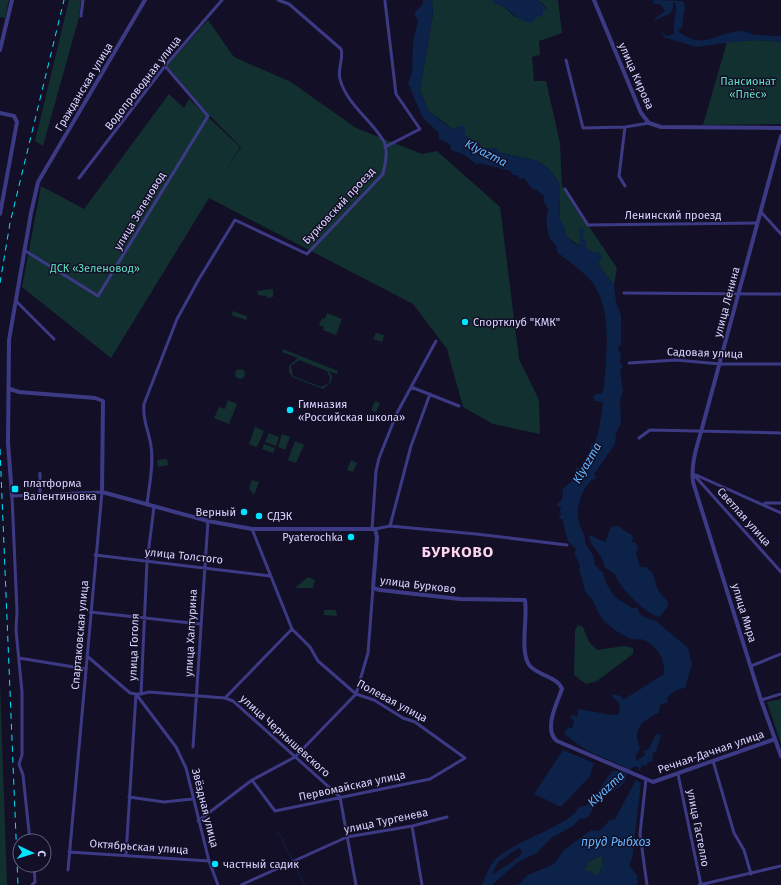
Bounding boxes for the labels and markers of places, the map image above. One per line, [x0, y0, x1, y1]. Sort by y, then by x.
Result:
place label: Спортклуб "КМК" [473, 316, 560, 329]
marker: Спортклуб "КМК" [460, 317, 470, 327]
place label: Гимназия «Российская школа» [298, 398, 405, 424]
marker: Гимназия «Российская школа» [285, 405, 295, 415]
place label: платформа Валентиновка [23, 477, 97, 503]
marker: платформа Валентиновка [10, 484, 20, 494]
place label: Верный [196, 506, 236, 519]
marker: Верный [239, 507, 249, 517]
place label: СДЭК [267, 510, 293, 523]
marker: СДЭК [254, 511, 264, 521]
place label: Pyaterochka [282, 531, 343, 544]
marker: Pyaterochka [346, 532, 356, 542]
place label: частный садик [223, 858, 299, 871]
marker: частный садик [210, 859, 220, 869]

